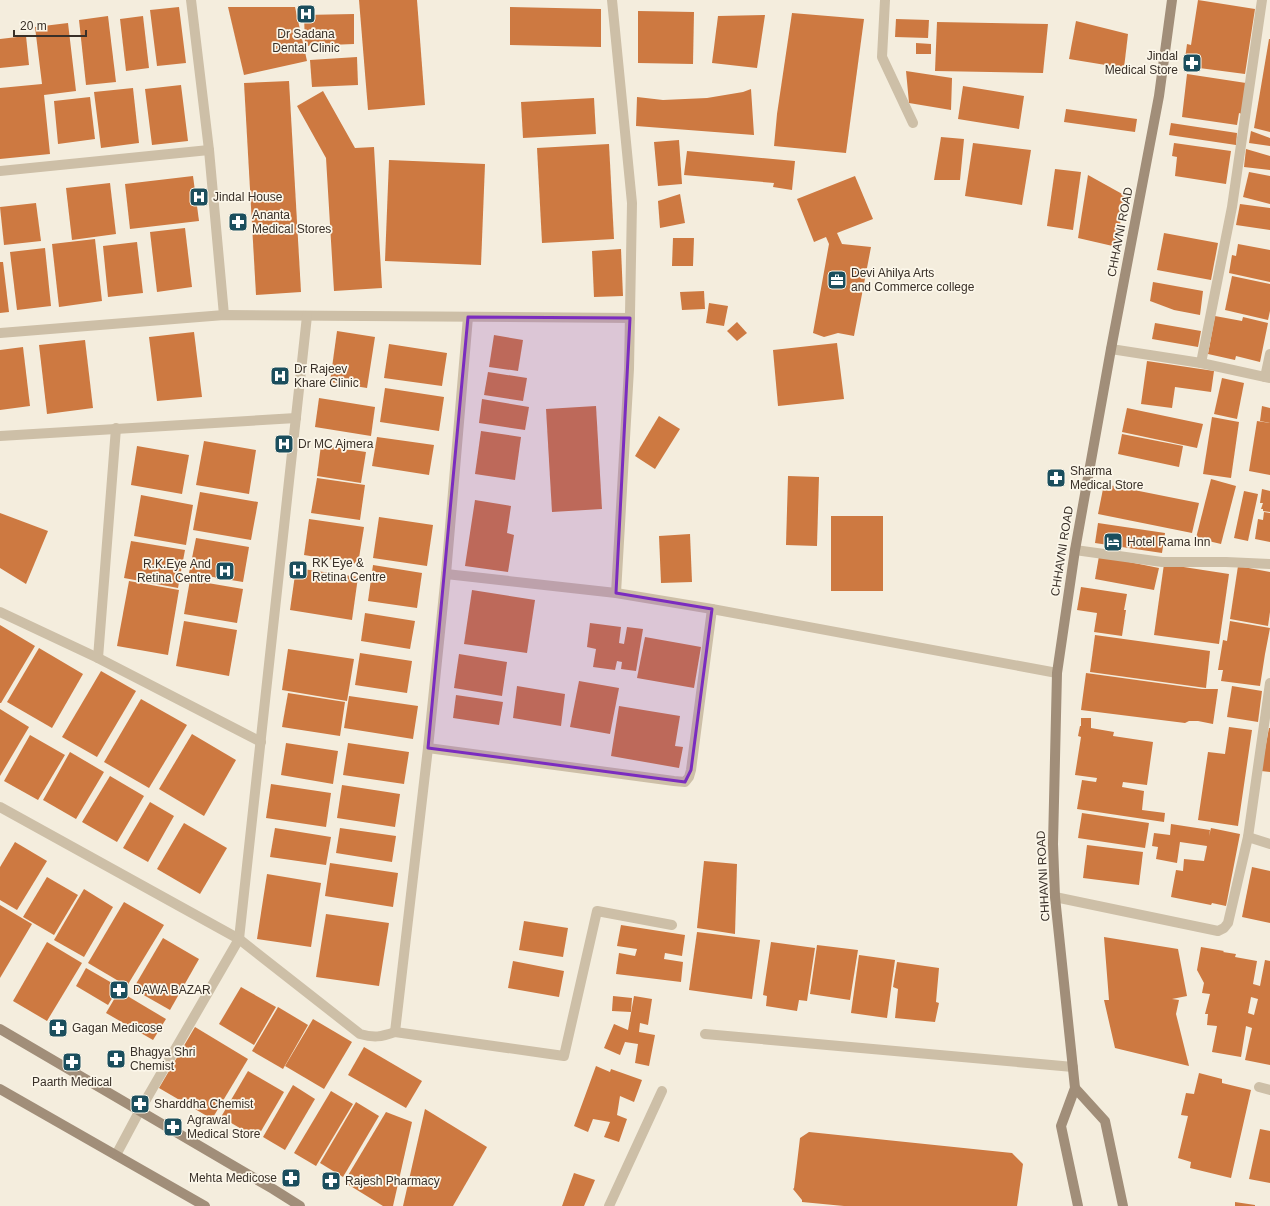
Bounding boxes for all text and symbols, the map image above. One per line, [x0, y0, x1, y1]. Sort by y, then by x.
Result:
hospital icon: Dr Sadana Dental Clinic [295, 3, 317, 25]
scale bar [14, 12, 86, 38]
text: 20 m [20, 19, 47, 33]
place label: Dr Sadana Dental Clinic [272, 27, 340, 55]
place label: Jindal Medical Store [1105, 49, 1178, 77]
pharmacy icon: Jindal Medical Store [1181, 52, 1203, 74]
hospital icon: Jindal House [188, 186, 210, 208]
street label: CHHAVNI ROAD [1104, 186, 1136, 278]
place label: Jindal House [213, 190, 283, 204]
place label: Ananta Medical Stores [252, 208, 331, 236]
pharmacy icon: Ananta Medical Stores [227, 211, 249, 233]
place label: Devi Ahilya Arts and Commerce college [851, 266, 975, 294]
office icon: Devi Ahilya Arts and Commerce college [826, 269, 848, 291]
place label: Dr Rajeev Khare Clinic [294, 362, 359, 390]
hospital icon: Dr Rajeev Khare Clinic [269, 365, 291, 387]
hospital icon: Dr MC Ajmera [273, 433, 295, 455]
place label: Dr MC Ajmera [298, 437, 374, 451]
place label: Sharma Medical Store [1070, 464, 1144, 492]
pharmacy icon: Sharma Medical Store [1045, 467, 1067, 489]
street label: CHHAVNI ROAD [1048, 505, 1076, 597]
hotel icon: Hotel Rama Inn [1102, 531, 1124, 553]
place label: Hotel Rama Inn [1127, 535, 1210, 549]
place label: RK Eye & Retina Centre [312, 556, 386, 584]
place label: R.K.Eye And Retina Centre [137, 557, 211, 585]
hospital icon: RK Eye & Retina Centre [287, 559, 309, 581]
hospital icon: R.K.Eye And Retina Centre [214, 560, 236, 582]
street label: CHHAVNI ROAD [1034, 830, 1052, 922]
pharmacy icon: DAWA BAZAR [108, 979, 130, 1001]
place label: DAWA BAZAR [133, 983, 211, 997]
pharmacy icon: Gagan Medicose [47, 1017, 69, 1039]
place label: Gagan Medicose [72, 1021, 163, 1035]
place label: Bhagya Shri Chemist [130, 1045, 195, 1073]
pharmacy icon: Bhagya Shri Chemist [105, 1048, 127, 1070]
pharmacy icon: Paarth Medical [61, 1051, 83, 1073]
place label: Paarth Medical [32, 1075, 112, 1089]
pharmacy icon: Sharddha Chemist [129, 1093, 151, 1115]
place label: Sharddha Chemist [154, 1097, 254, 1111]
place label: Agrawal Medical Store [187, 1113, 261, 1141]
pharmacy icon: Agrawal Medical Store [162, 1116, 184, 1138]
pharmacy icon: Mehta Medicose [280, 1167, 302, 1189]
pharmacy icon: Rajesh Pharmacy [320, 1170, 342, 1192]
place label: Mehta Medicose [189, 1171, 277, 1185]
place label: Rajesh Pharmacy [345, 1174, 440, 1188]

